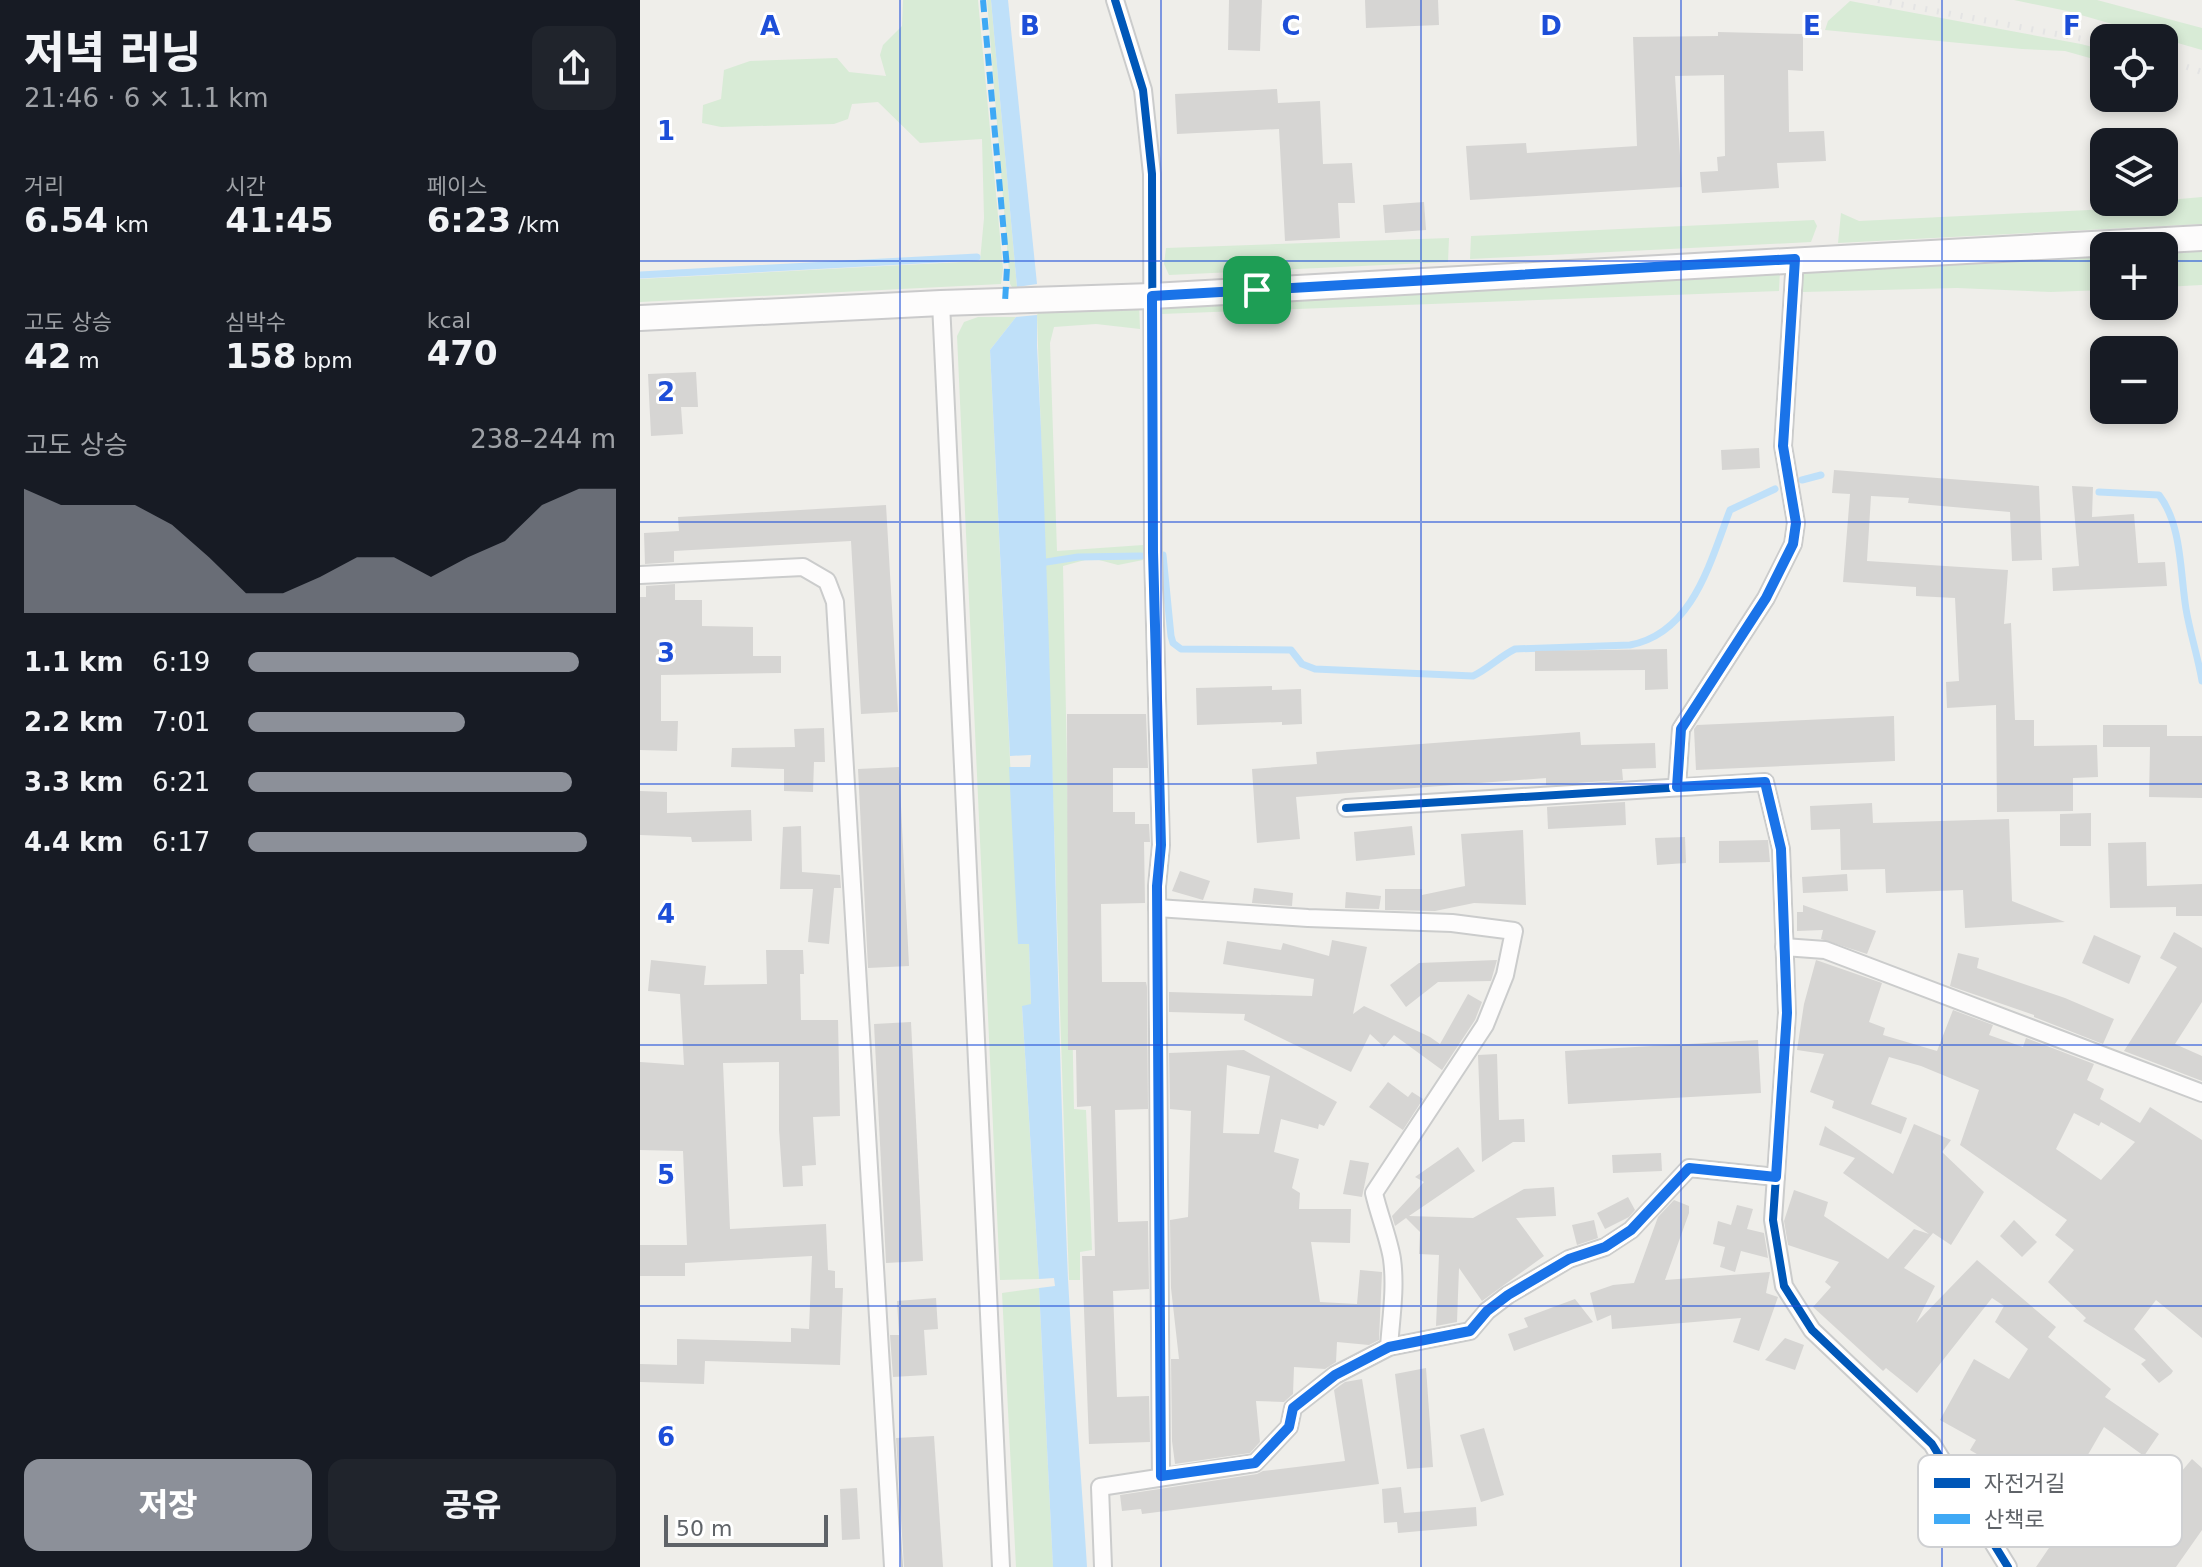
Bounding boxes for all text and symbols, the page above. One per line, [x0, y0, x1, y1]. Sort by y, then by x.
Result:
text: A [760, 11, 780, 41]
text: B [1020, 11, 1040, 41]
text: C [1281, 11, 1301, 41]
text: D [1540, 11, 1562, 41]
text: E [1803, 11, 1821, 41]
text: F [2063, 11, 2081, 41]
map controls [2090, 24, 2178, 424]
button: locate [2090, 24, 2178, 112]
button: share [532, 26, 616, 110]
text: 저녁 러닝 [24, 27, 201, 78]
text: 21:46 · 6 × 1.1 km [24, 83, 269, 113]
text: 1 [657, 116, 675, 146]
button: layers [2090, 128, 2178, 216]
text: 거리 [24, 174, 64, 199]
text: 시간 [225, 174, 266, 199]
text: 페이스 [427, 174, 487, 199]
text: 6.54 [24, 200, 108, 240]
text: 41:45 [225, 200, 334, 240]
text: 6:23 [427, 200, 511, 240]
text: km [108, 212, 149, 237]
text: /km [511, 212, 560, 237]
button: + [2090, 232, 2178, 320]
pin [1223, 256, 1291, 324]
icon: arrive [1235, 268, 1279, 312]
text: kcal [427, 308, 471, 333]
text: 고도 상승 [24, 310, 112, 335]
text: 심박수 [225, 310, 286, 335]
text: 470 [427, 333, 498, 373]
text: 42 [24, 336, 71, 376]
text: 158 [225, 336, 296, 376]
button: − [2090, 336, 2178, 424]
text: m [71, 348, 100, 373]
text: bpm [296, 348, 353, 373]
text: 2 [657, 377, 675, 407]
text: 238–244 m [470, 424, 616, 454]
text: 고도 상승 [24, 430, 128, 460]
text: 3 [657, 638, 675, 668]
text: 1.1 km [24, 647, 124, 677]
text: 6:19 [152, 647, 210, 677]
text: 2.2 km [24, 707, 124, 737]
text: 7:01 [152, 707, 210, 737]
text: 3.3 km [24, 767, 124, 797]
text: 6:21 [152, 767, 210, 797]
text: 4.4 km [24, 827, 124, 857]
text: 6:17 [152, 827, 210, 857]
text: 4 [657, 899, 675, 929]
text: 5 [657, 1160, 675, 1190]
text: 6 [657, 1422, 675, 1452]
legend [1918, 1455, 2182, 1547]
button: 저장 [24, 1459, 312, 1551]
button: 공유 [328, 1459, 616, 1551]
text: 자전거길 [1984, 1471, 2065, 1496]
text: 산책로 [1984, 1507, 2045, 1532]
scale bar [664, 1511, 828, 1547]
text: 50 m [676, 1516, 732, 1541]

